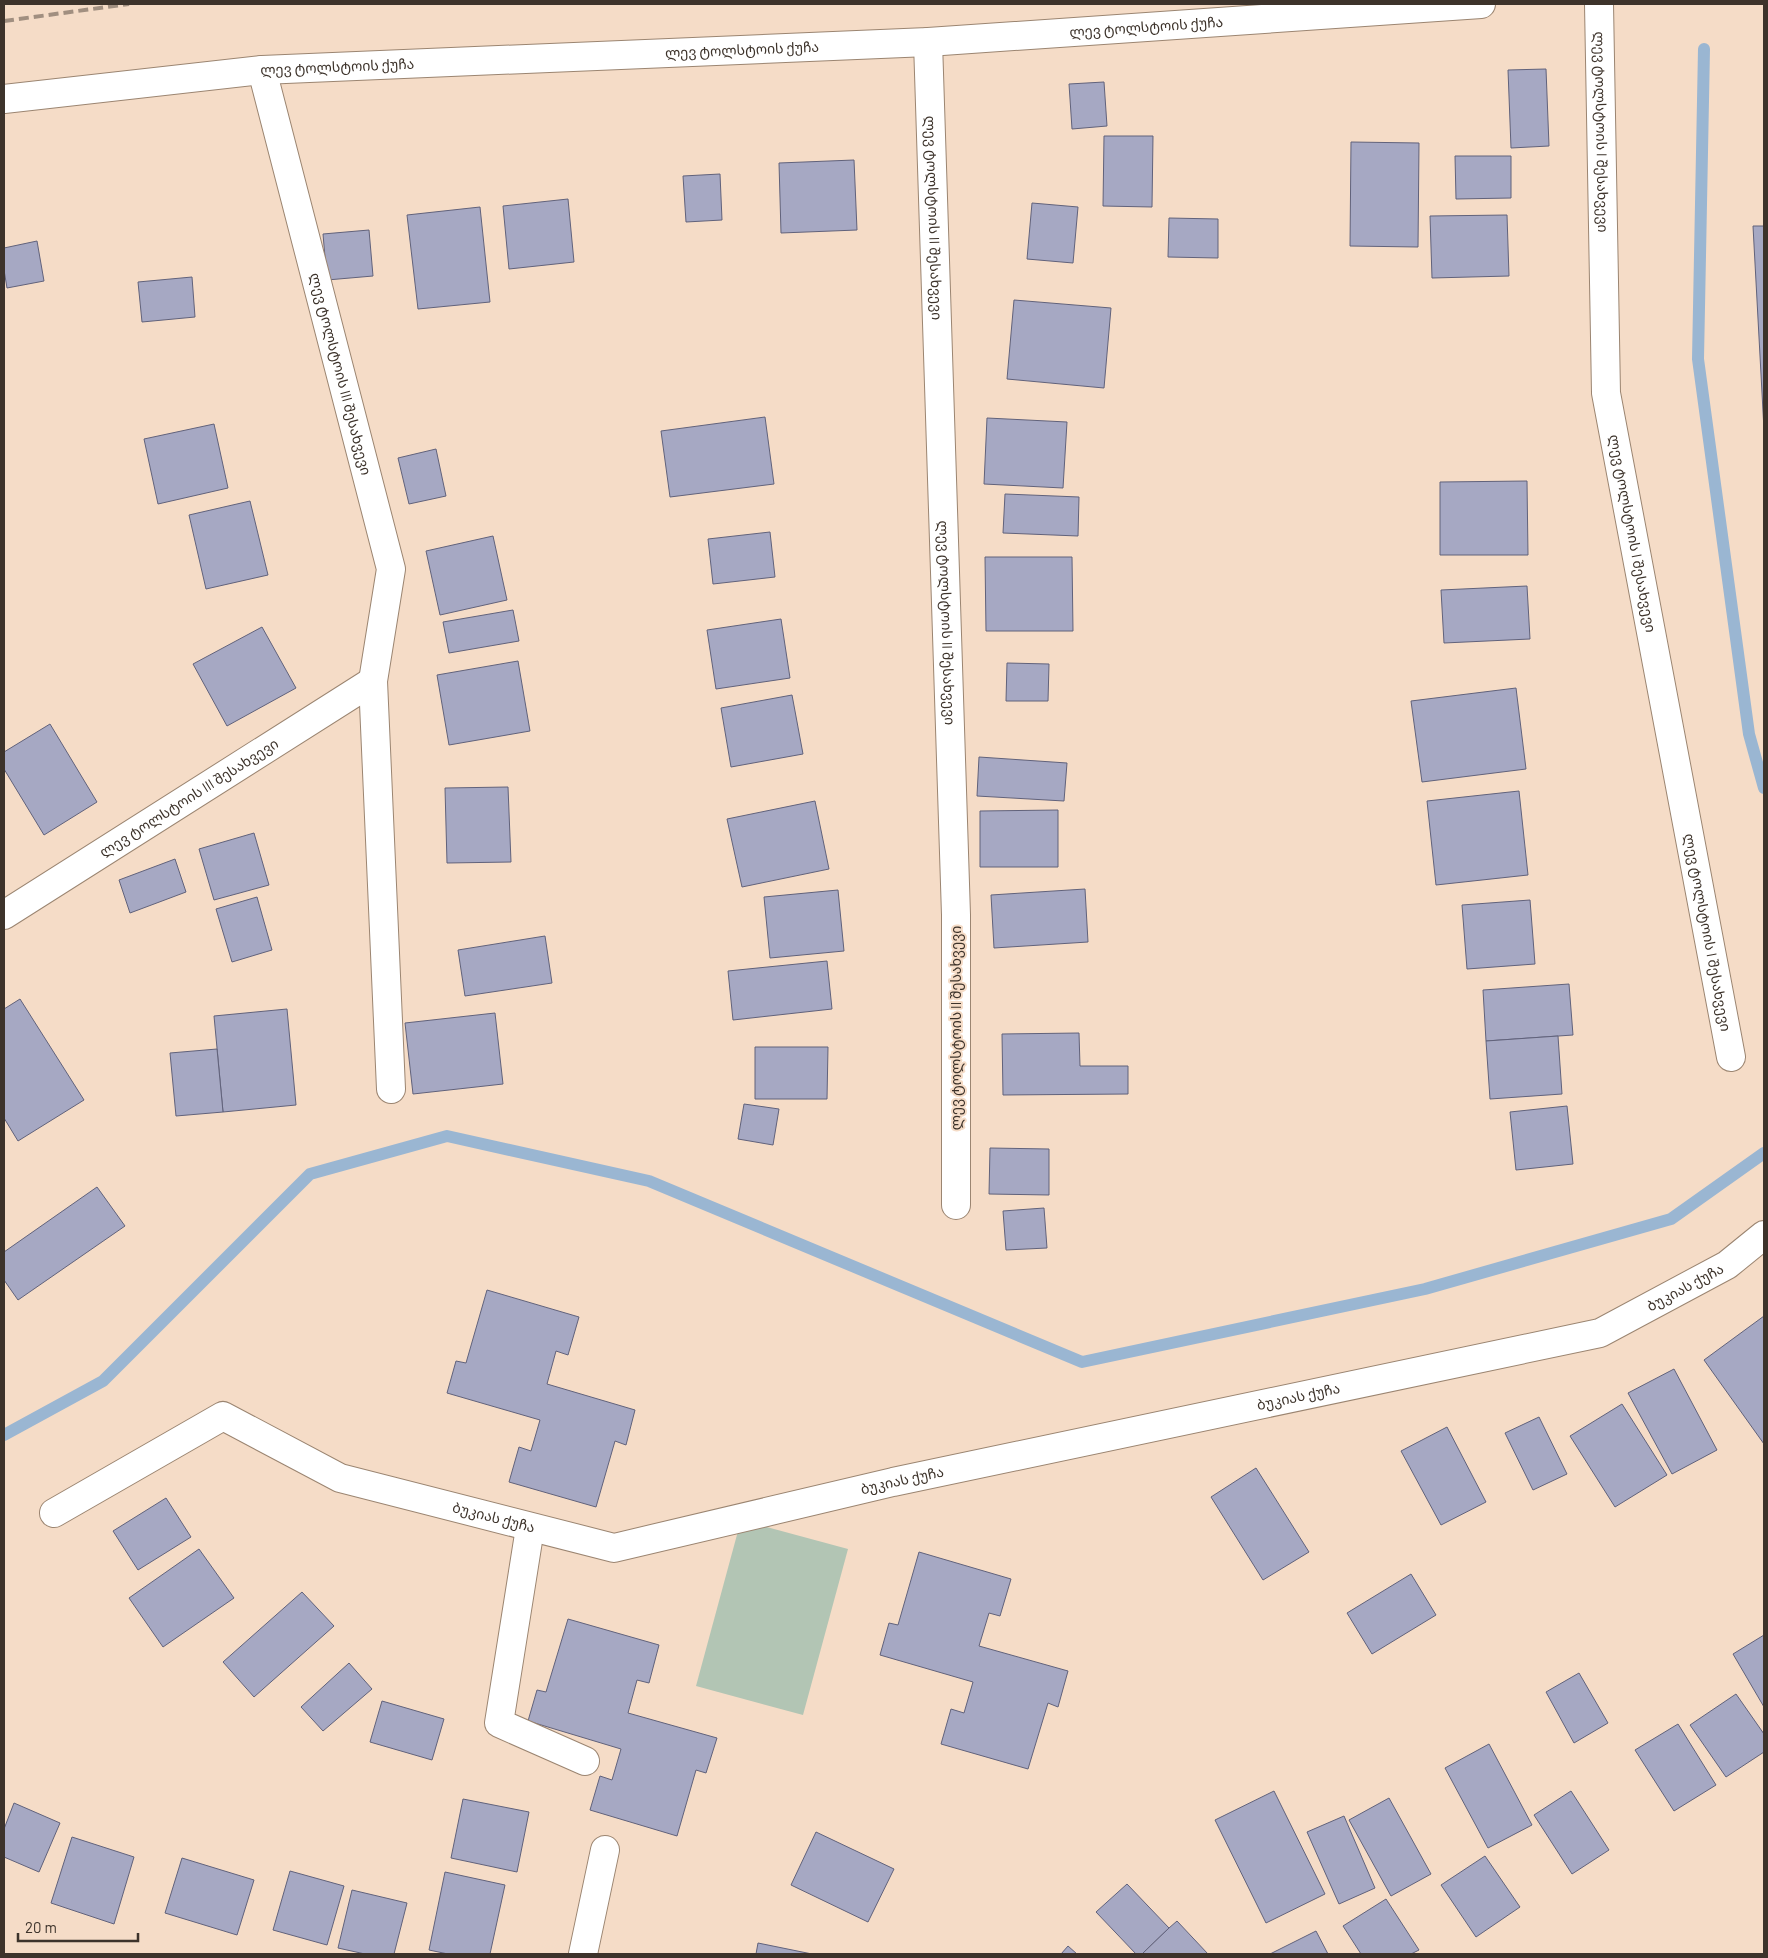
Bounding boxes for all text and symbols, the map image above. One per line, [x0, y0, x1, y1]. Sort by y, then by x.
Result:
street label: ლევ ტოლსტოის ქუჩა [1069, 13, 1224, 41]
street label: ლევ ტოლსტოის I შესახვევი [1590, 31, 1612, 233]
street label: ლევ ტოლსტოის ქუჩა [665, 38, 819, 62]
street label: ლევ ტოლსტოის ქუჩა [260, 55, 415, 79]
street label: ლევ ტოლსტოის II შესახვევი [921, 115, 946, 320]
street label: ლევ ტოლსტოის III შესახვევი [306, 271, 375, 477]
street label: ლევ ტოლსტოის I შესახვევი [1605, 433, 1660, 634]
street label: ლევ ტოლსტოის II შესახვევი [934, 520, 959, 725]
street label: ლევ ტოლსტოის III შესახვევი [96, 734, 281, 861]
street label: ლევ ტოლსტოის I შესახვევი [1680, 832, 1735, 1033]
street label: ლევ ტოლსტოის II შესახვევი [947, 926, 965, 1130]
street label: ბუკიას ქუჩა [1644, 1259, 1726, 1314]
street label: ბუკიას ქუჩა [1255, 1379, 1341, 1413]
street label: ბუკიას ქუჩა [859, 1463, 945, 1497]
street label: ბუკიას ქუჩა [451, 1498, 537, 1536]
scale bar [18, 1910, 138, 1942]
text: 20 m [25, 1918, 57, 1936]

